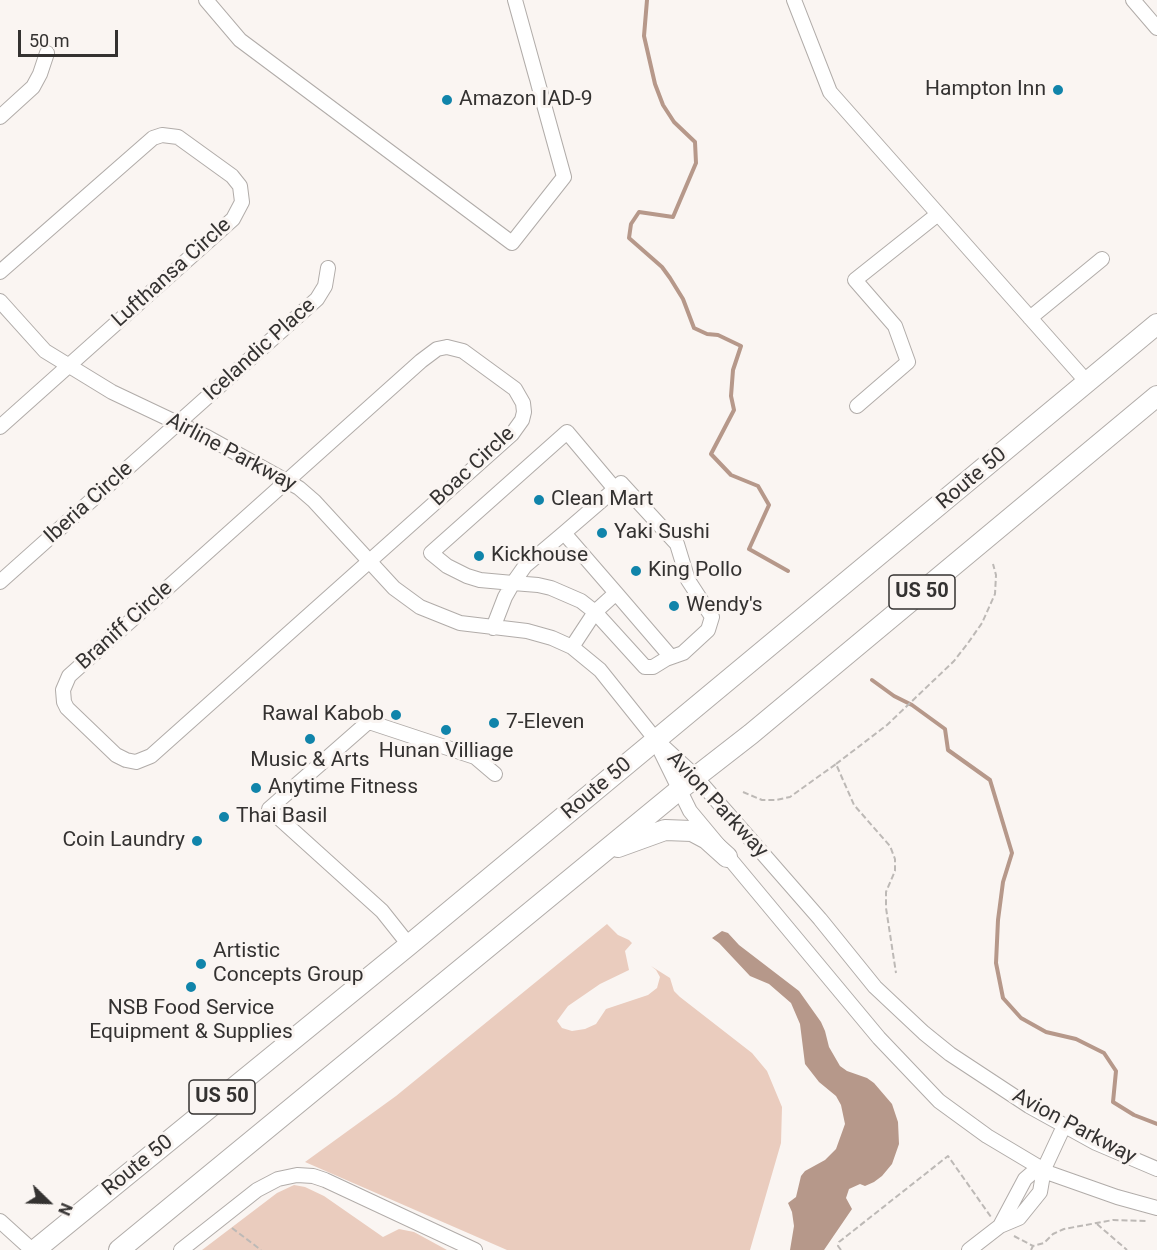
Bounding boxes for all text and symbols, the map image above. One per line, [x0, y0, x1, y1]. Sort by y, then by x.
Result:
scale bar [21, 18, 122, 56]
text: 50 m [29, 30, 69, 51]
place label: Hampton Inn [925, 77, 1046, 103]
marker: Hampton Inn [1051, 83, 1065, 97]
place label: Amazon IAD-9 [459, 87, 593, 113]
marker: Amazon IAD-9 [440, 93, 454, 107]
street label: Lufthansa Circle [107, 213, 237, 333]
street label: Icelandic Place [199, 293, 321, 407]
street label: Airline Parkway [162, 408, 300, 498]
street label: Boac Circle [426, 422, 520, 512]
street label: Route 50 [932, 443, 1012, 515]
street label: Iberia Circle [40, 457, 138, 549]
place label: Clean Mart [551, 487, 653, 513]
marker: Clean Mart [532, 493, 546, 507]
place label: Yaki Sushi [614, 520, 710, 546]
marker: Yaki Sushi [595, 526, 609, 540]
place label: Kickhouse [491, 543, 588, 569]
marker: Kickhouse [472, 549, 486, 563]
place label: King Pollo [648, 558, 742, 584]
marker: King Pollo [629, 564, 643, 578]
road number: US 50 [889, 575, 955, 609]
street label: Braniff Circle [72, 576, 178, 676]
place label: Wendy's [686, 593, 763, 619]
marker: Wendy's [667, 599, 681, 613]
place label: Rawal Kabob [262, 702, 384, 728]
marker: Rawal Kabob [389, 708, 403, 722]
place label: 7-Eleven [506, 710, 584, 736]
marker: 7-Eleven [487, 716, 501, 730]
marker: Hunan Villiage [439, 723, 453, 737]
marker: Music & Arts [303, 732, 317, 746]
place label: Hunan Villiage [379, 739, 513, 765]
street label: Avion Parkway [661, 746, 773, 864]
place label: Music & Arts [250, 748, 370, 774]
street label: Route 50 [557, 753, 637, 825]
place label: Anytime Fitness [268, 775, 418, 801]
marker: Anytime Fitness [249, 781, 263, 795]
place label: Thai Basil [236, 804, 327, 830]
marker: Thai Basil [217, 810, 231, 824]
place label: Coin Laundry [62, 828, 185, 854]
marker: Coin Laundry [190, 834, 204, 848]
place label: Artistic Concepts Group [213, 939, 364, 989]
marker: Artistic Concepts Group [194, 957, 208, 971]
marker: NSB Food Service Equipment & Supplies [184, 980, 198, 994]
place label: NSB Food Service Equipment & Supplies [89, 996, 293, 1046]
road number: US 50 [189, 1080, 255, 1114]
street label: Avion Parkway [1008, 1084, 1140, 1170]
street label: Route 50 [98, 1130, 178, 1202]
north arrow [18, 1172, 78, 1232]
text: N [54, 1200, 76, 1218]

